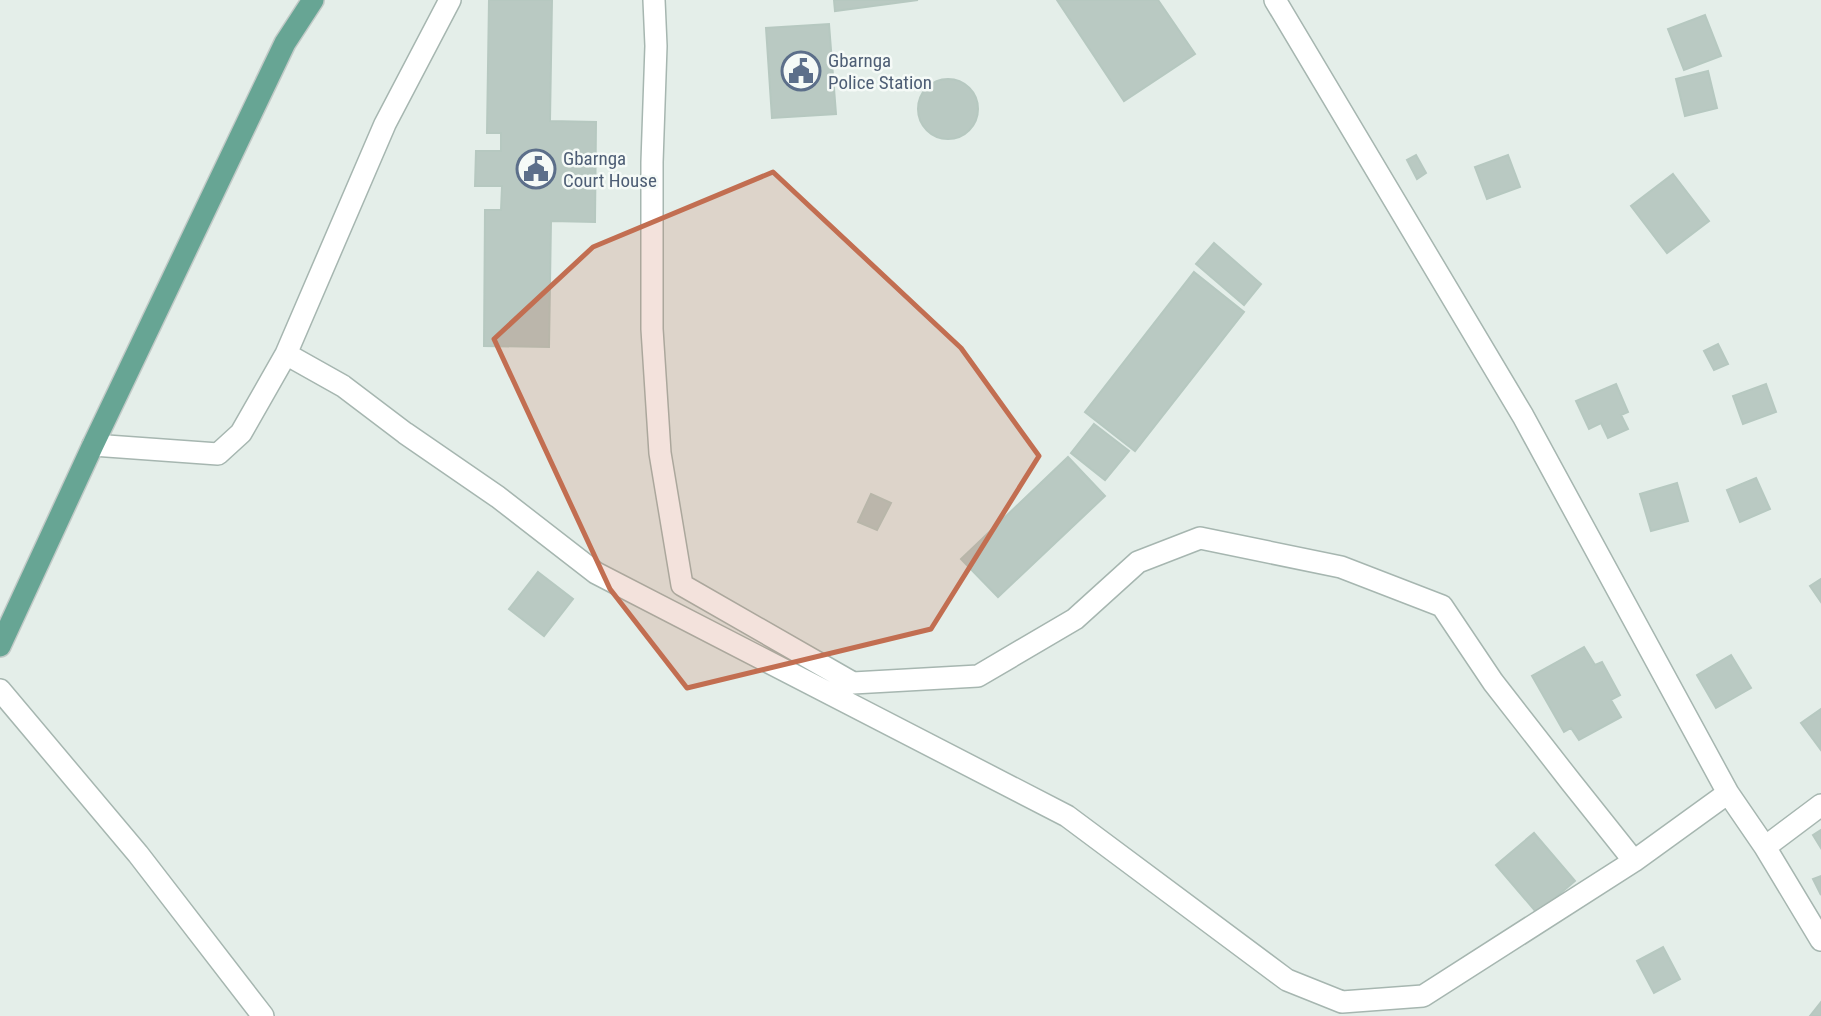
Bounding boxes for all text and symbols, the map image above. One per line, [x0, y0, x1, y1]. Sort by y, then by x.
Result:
place label: Gbarnga Police Station [828, 49, 932, 94]
public building icon: Gbarnga Police Station [780, 50, 822, 92]
place label: Gbarnga Court House [563, 147, 657, 192]
public building icon: Gbarnga Court House [515, 148, 557, 190]

